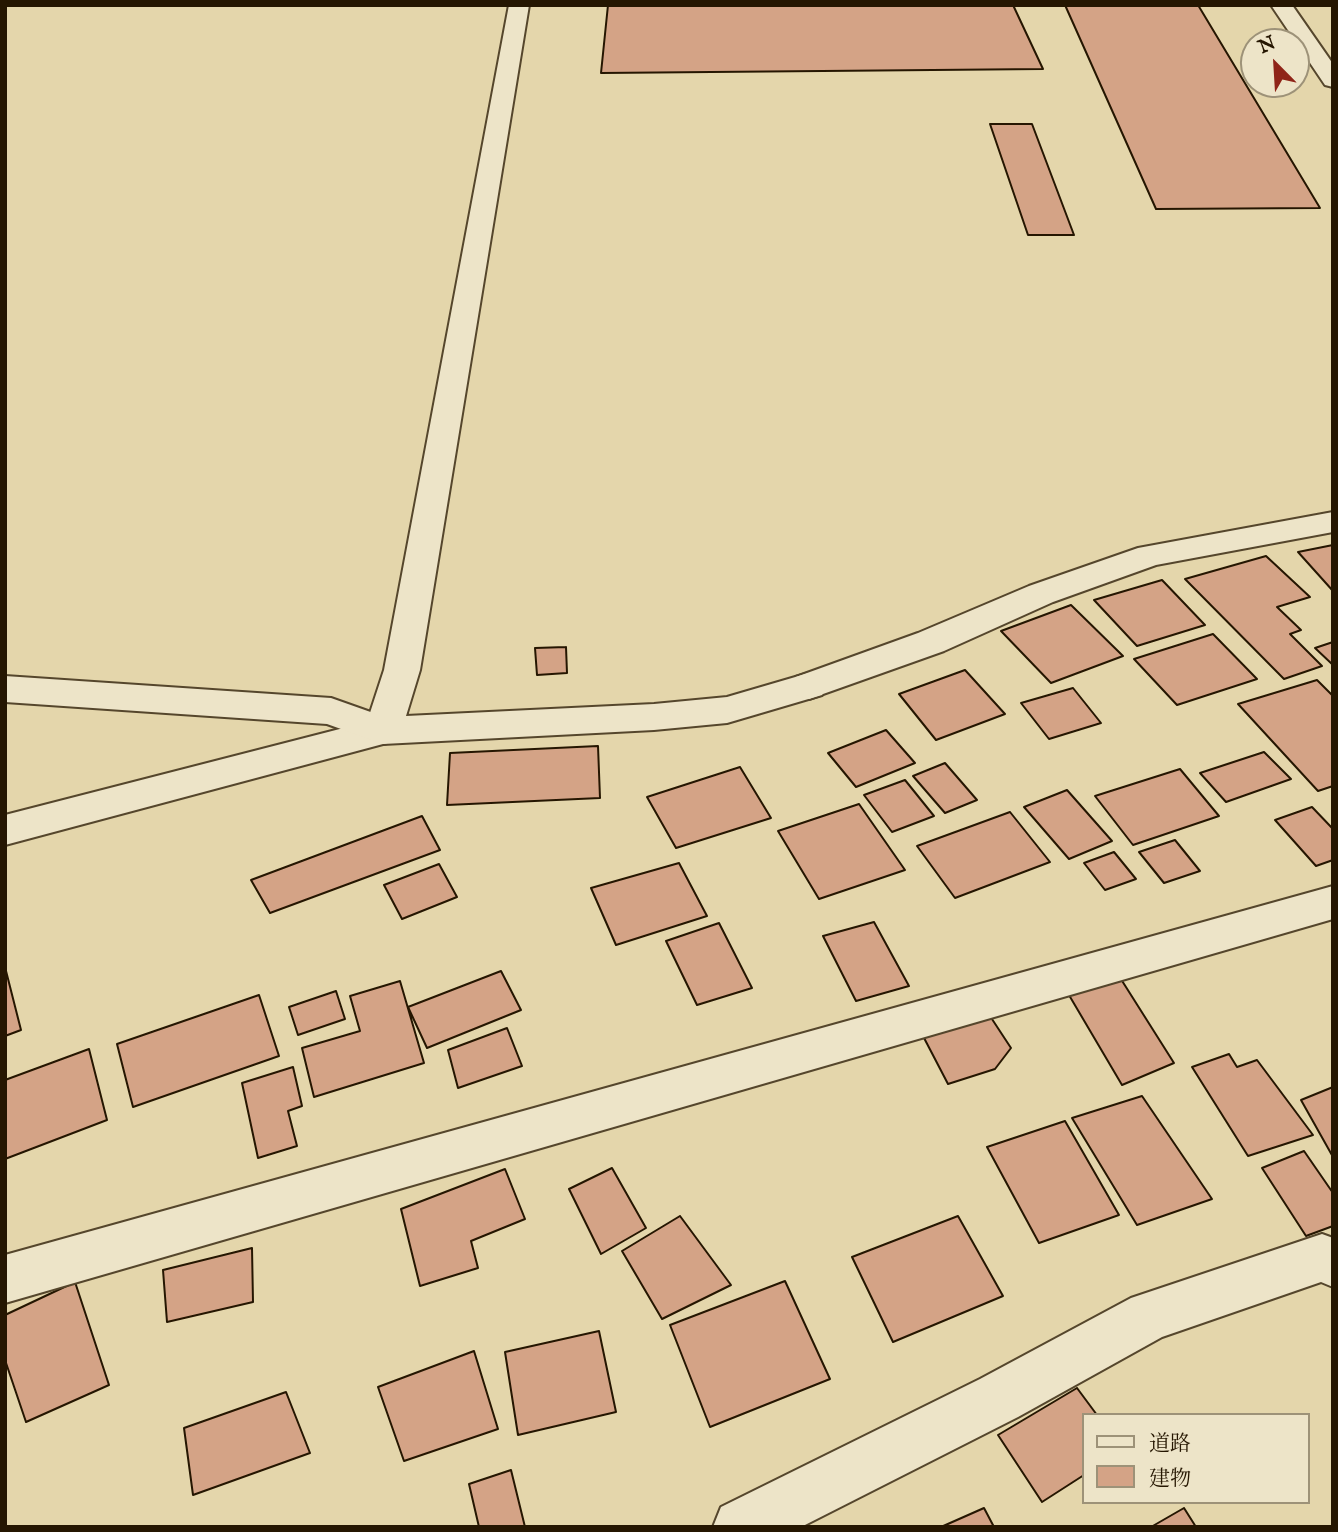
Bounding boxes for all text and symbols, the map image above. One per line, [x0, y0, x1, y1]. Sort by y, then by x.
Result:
north arrow [1240, 28, 1310, 98]
text: N [1255, 31, 1280, 60]
legend [1082, 1413, 1310, 1504]
text: 道路 [1149, 1431, 1191, 1458]
text: 建物 [1149, 1466, 1191, 1493]

